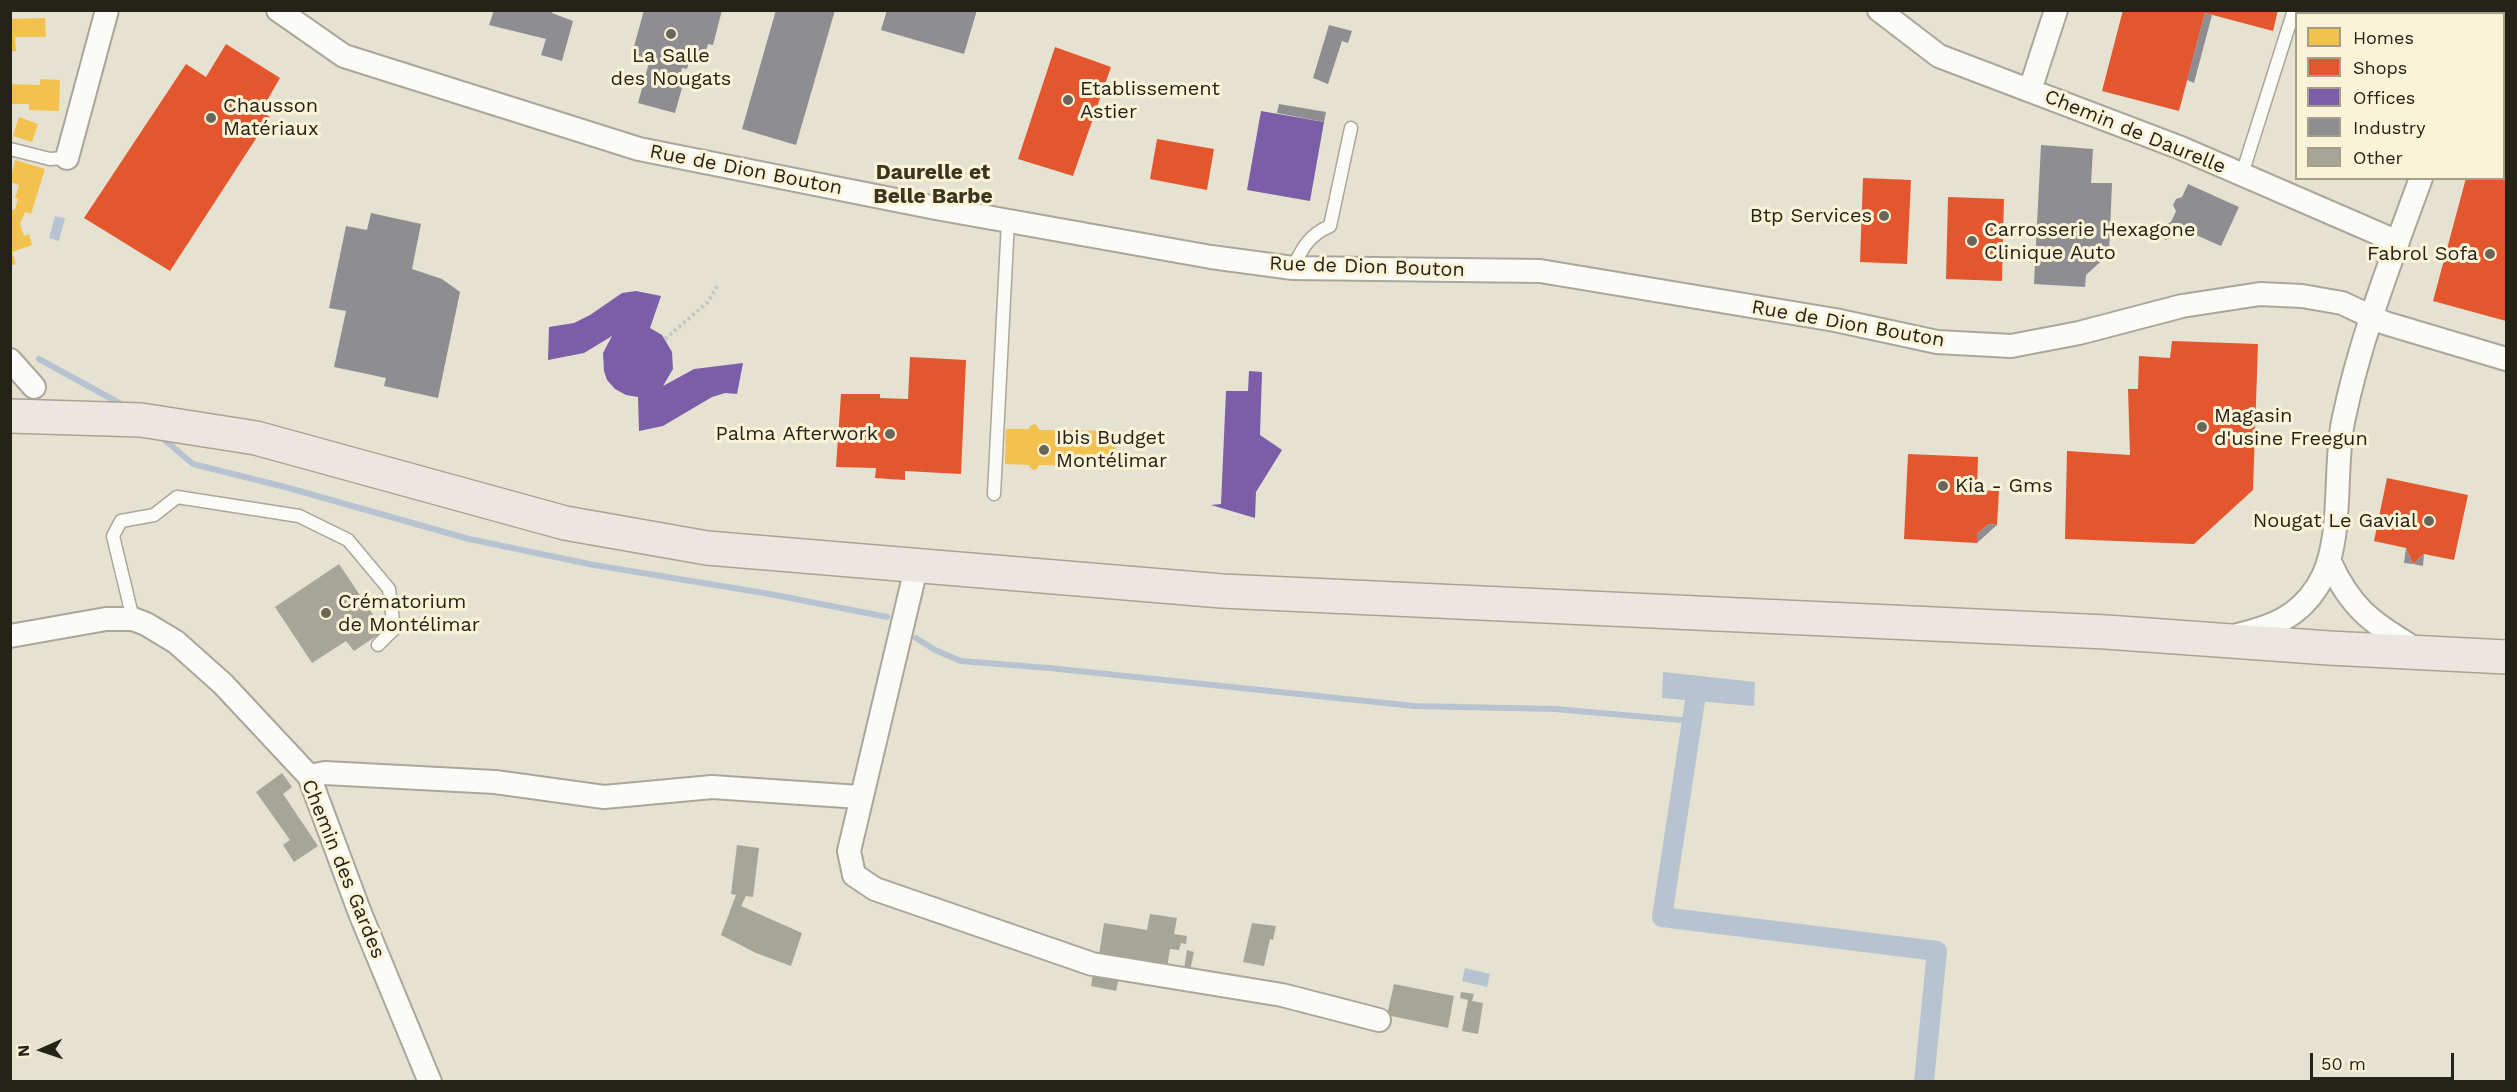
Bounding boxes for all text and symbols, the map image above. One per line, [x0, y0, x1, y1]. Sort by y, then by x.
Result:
legend [2295, 12, 2505, 180]
marker: La Salle des Nougats [664, 27, 678, 41]
text: Homes [2353, 27, 2414, 48]
place label: La Salle des Nougats [611, 44, 731, 91]
text: Shops [2353, 57, 2407, 78]
place label: Etablissement Astier [1080, 77, 1220, 124]
street label: Chemin de Daurelle [2041, 85, 2229, 179]
text: Offices [2353, 87, 2415, 108]
marker: Etablissement Astier [1061, 93, 1075, 107]
place label: Chausson Matériaux [223, 94, 319, 141]
marker: Chausson Matériaux [204, 111, 218, 125]
text: Industry [2353, 117, 2425, 138]
street label: Rue de Dion Bouton [648, 140, 844, 200]
text: Other [2353, 147, 2403, 168]
district label: Daurelle et Belle Barbe [873, 160, 993, 210]
place label: Btp Services [1750, 204, 1872, 228]
marker: Btp Services [1877, 209, 1891, 223]
place label: Carrosserie Hexagone Clinique Auto [1984, 218, 2195, 265]
marker: Carrosserie Hexagone Clinique Auto [1965, 234, 1979, 248]
place label: Fabrol Sofa [2367, 242, 2478, 266]
marker: Fabrol Sofa [2483, 247, 2497, 261]
street label: Rue de Dion Bouton [1269, 252, 1465, 282]
street label: Rue de Dion Bouton [1750, 295, 1946, 353]
place label: Magasin d'usine Freegun [2214, 404, 2368, 451]
marker: Magasin d'usine Freegun [2195, 420, 2209, 434]
place label: Palma Afterwork [716, 422, 878, 446]
place label: Ibis Budget Montélimar [1056, 426, 1167, 473]
marker: Palma Afterwork [883, 427, 897, 441]
marker: Ibis Budget Montélimar [1037, 443, 1051, 457]
place label: Kia - Gms [1955, 474, 2053, 498]
marker: Kia - Gms [1936, 479, 1950, 493]
place label: Nougat Le Gavial [2253, 509, 2417, 533]
marker: Nougat Le Gavial [2422, 514, 2436, 528]
place label: Crématorium de Montélimar [338, 590, 480, 637]
marker: Crématorium de Montélimar [319, 606, 333, 620]
street label: Chemin des Gardes [296, 776, 390, 962]
north arrow [12, 1020, 72, 1080]
scale bar [2313, 1041, 2457, 1079]
text: N [14, 1045, 33, 1057]
text: 50 m [2321, 1053, 2366, 1074]

